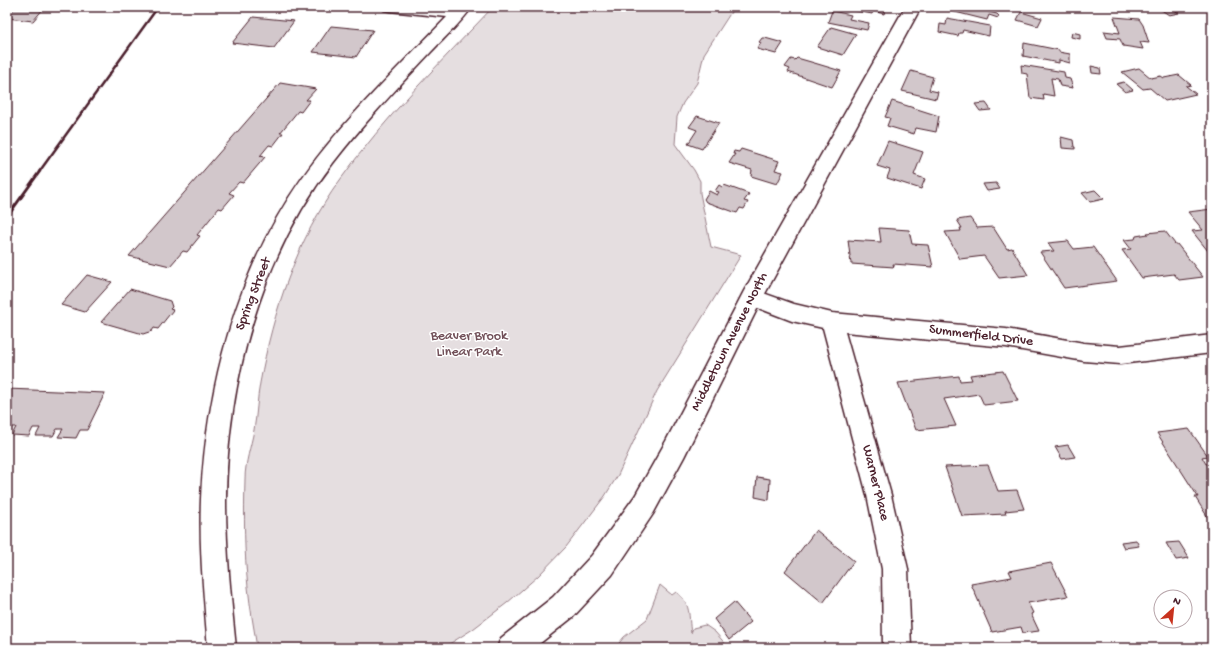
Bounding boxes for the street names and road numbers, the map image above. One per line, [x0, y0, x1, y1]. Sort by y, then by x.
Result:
street label: Spring Street [232, 254, 276, 333]
street label: Middletown Avenue North [688, 269, 773, 414]
street label: Summerfield Drive [928, 321, 1035, 351]
street label: Warner Place [857, 443, 893, 523]

